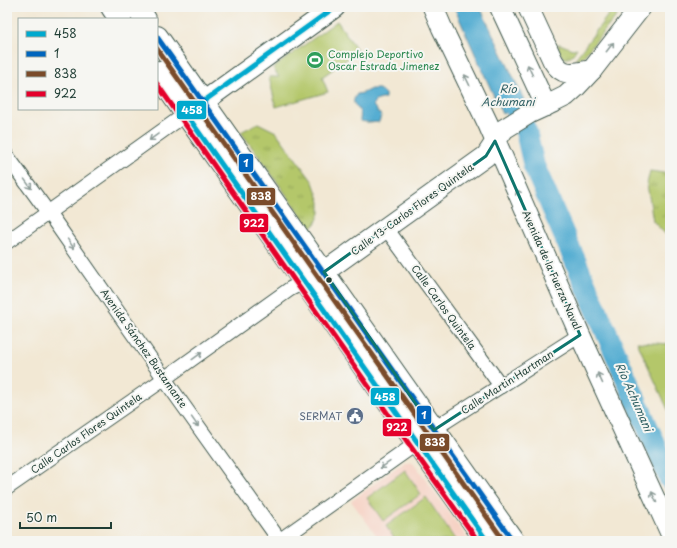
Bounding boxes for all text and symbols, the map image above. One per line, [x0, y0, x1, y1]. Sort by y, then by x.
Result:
legend [18, 18, 158, 110]
text: 458 [54, 24, 77, 42]
one-way arrow [606, 42, 615, 53]
text: 1 [54, 44, 59, 62]
place label: Complejo Deportivo Oscar Estrada Jimenez [328, 46, 440, 73]
sports icon: Complejo Deportivo Oscar Estrada Jimenez [305, 50, 325, 70]
text: 838 [54, 64, 77, 82]
one-way arrow [526, 65, 533, 77]
one-way arrow [463, 75, 470, 87]
water label: Río Achumani [481, 80, 536, 110]
text: 922 [54, 84, 77, 102]
line badge: 458 [176, 100, 207, 120]
text: 458 [181, 101, 203, 118]
one-way arrow [148, 133, 159, 141]
line badge: 1 [238, 153, 254, 173]
text: 1 [243, 154, 249, 171]
street label: Calle 13-Carlos Flores Quintela [347, 158, 477, 258]
one-way arrow [23, 178, 32, 189]
line badge: 838 [246, 187, 276, 206]
text: 838 [251, 187, 271, 204]
one-way arrow [515, 190, 522, 202]
street label: Avenida de la Fuerza Naval [519, 208, 586, 332]
line badge: 922 [239, 213, 269, 233]
text: 922 [243, 214, 265, 231]
one-way arrow [67, 239, 75, 250]
street label: Calle Carlos Quintela [408, 261, 481, 353]
unlabelled marker [324, 275, 334, 285]
street label: Avenida Sánchez Bustamante [97, 285, 192, 411]
street label: Calle Martin Hartman [457, 346, 556, 417]
one-way arrow [191, 352, 202, 360]
water label: Río Achumani [612, 360, 658, 436]
one-way arrow [596, 373, 603, 385]
line badge: 458 [370, 387, 400, 406]
street label: Calle Carlos Flores Quintela [27, 388, 145, 477]
text: 458 [374, 388, 396, 405]
line badge: 1 [416, 405, 432, 425]
public building icon: SERMAT [345, 406, 365, 426]
text: 1 [421, 406, 427, 423]
place label: SERMAT [299, 408, 342, 423]
one-way arrow [191, 416, 200, 427]
line badge: 922 [382, 418, 412, 437]
text: 922 [386, 418, 408, 435]
line badge: 838 [419, 433, 450, 452]
text: 838 [425, 433, 445, 450]
one-way arrow [380, 461, 391, 469]
one-way arrow [650, 491, 657, 503]
scale bar [20, 504, 111, 530]
text: 50 m [26, 508, 57, 526]

